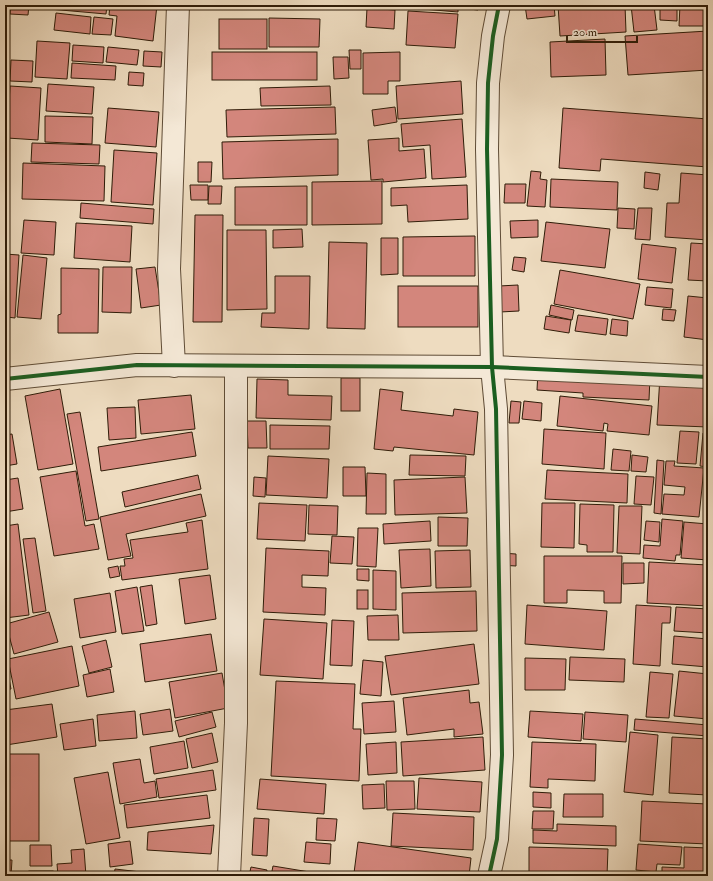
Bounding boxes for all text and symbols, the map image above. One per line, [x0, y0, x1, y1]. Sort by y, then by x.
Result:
scale bar [567, 18, 637, 44]
text: 20 m [573, 25, 598, 40]

